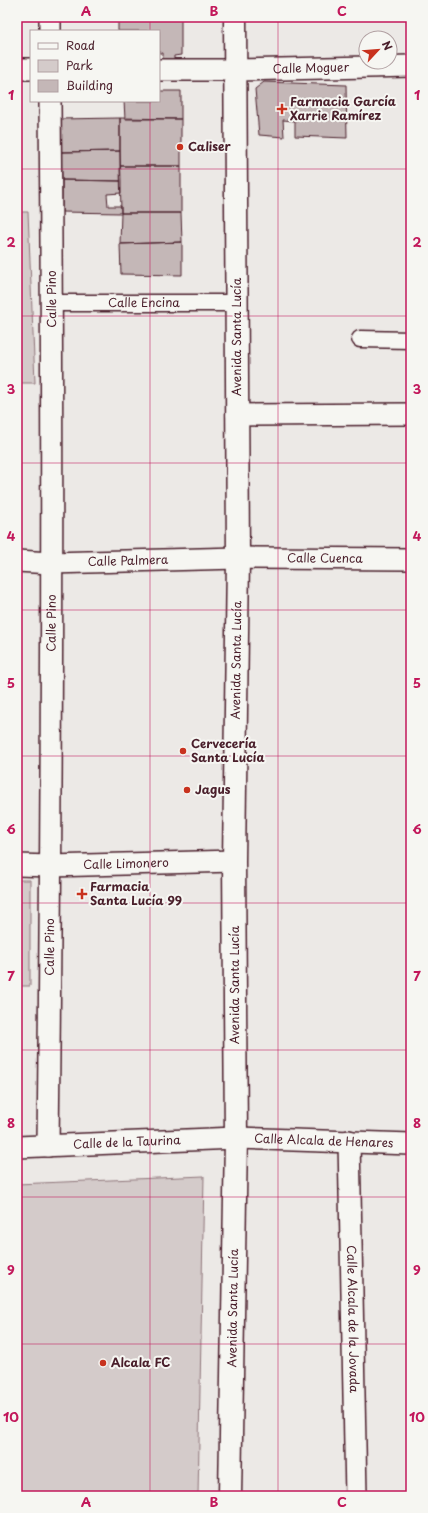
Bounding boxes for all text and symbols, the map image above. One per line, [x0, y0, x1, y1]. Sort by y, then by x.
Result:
text: A [81, 1, 91, 20]
text: B [210, 1, 219, 20]
text: C [337, 1, 347, 20]
legend [30, 30, 160, 102]
north arrow [358, 30, 398, 70]
text: Road [66, 36, 95, 54]
text: N [378, 38, 397, 53]
text: Park [66, 56, 93, 74]
street label: Calle Moguer [272, 57, 350, 77]
text: Building [66, 76, 113, 94]
text: 1 [8, 85, 14, 104]
text: 1 [414, 85, 420, 104]
place label: Farmacia García Xarrie Ramírez [290, 92, 396, 124]
marker: Farmacia García Xarrie Ramírez [277, 104, 287, 114]
place label: Caliser [188, 137, 232, 155]
marker: Caliser [175, 142, 185, 152]
text: 2 [6, 232, 16, 251]
text: 2 [412, 232, 422, 251]
street label: Calle Pino [42, 270, 60, 328]
street label: Avenida Santa Lucía [227, 277, 245, 396]
street label: Calle Encina [108, 293, 180, 311]
text: 3 [7, 379, 16, 398]
text: 3 [413, 379, 422, 398]
text: 4 [7, 526, 16, 545]
text: 4 [413, 526, 422, 545]
street label: Calle Cuenca [287, 548, 363, 567]
street label: Calle Palmera [87, 550, 169, 570]
street label: Calle Pino [42, 594, 60, 652]
street label: Avenida Santa Lucía [226, 600, 245, 719]
text: 5 [7, 673, 15, 692]
text: 5 [413, 673, 421, 692]
place label: Cervecería Santa Lucía [191, 734, 265, 766]
marker: Cervecería Santa Lucía [178, 746, 188, 756]
place label: Jagus [195, 780, 231, 798]
marker: Jagus [182, 785, 192, 795]
text: 6 [6, 819, 16, 838]
text: 6 [412, 819, 422, 838]
street label: Calle Limonero [83, 853, 169, 873]
place label: Farmacia Santa Lucía 99 [90, 877, 182, 909]
marker: Farmacia Santa Lucía 99 [77, 889, 87, 899]
street label: Calle Pino [40, 918, 58, 976]
street label: Avenida Santa Lucía [225, 925, 243, 1044]
text: 7 [7, 966, 15, 985]
text: 7 [413, 966, 421, 985]
text: 8 [7, 1113, 15, 1132]
text: 8 [413, 1113, 421, 1132]
street label: Calle Alcala de Henares [254, 1129, 394, 1151]
street label: Calle de la Taurina [73, 1130, 181, 1153]
street label: Calle Alcala de la Jovada [343, 1245, 364, 1393]
street label: Avenida Santa Lucía [222, 1248, 242, 1367]
text: 9 [7, 1260, 15, 1279]
text: 9 [413, 1260, 421, 1279]
place label: Alcala FC [111, 1353, 170, 1371]
marker: Alcala FC [98, 1358, 108, 1368]
text: 10 [3, 1407, 19, 1426]
text: 10 [409, 1407, 425, 1426]
text: A [81, 1492, 91, 1511]
text: B [210, 1492, 219, 1511]
text: C [337, 1492, 347, 1511]

